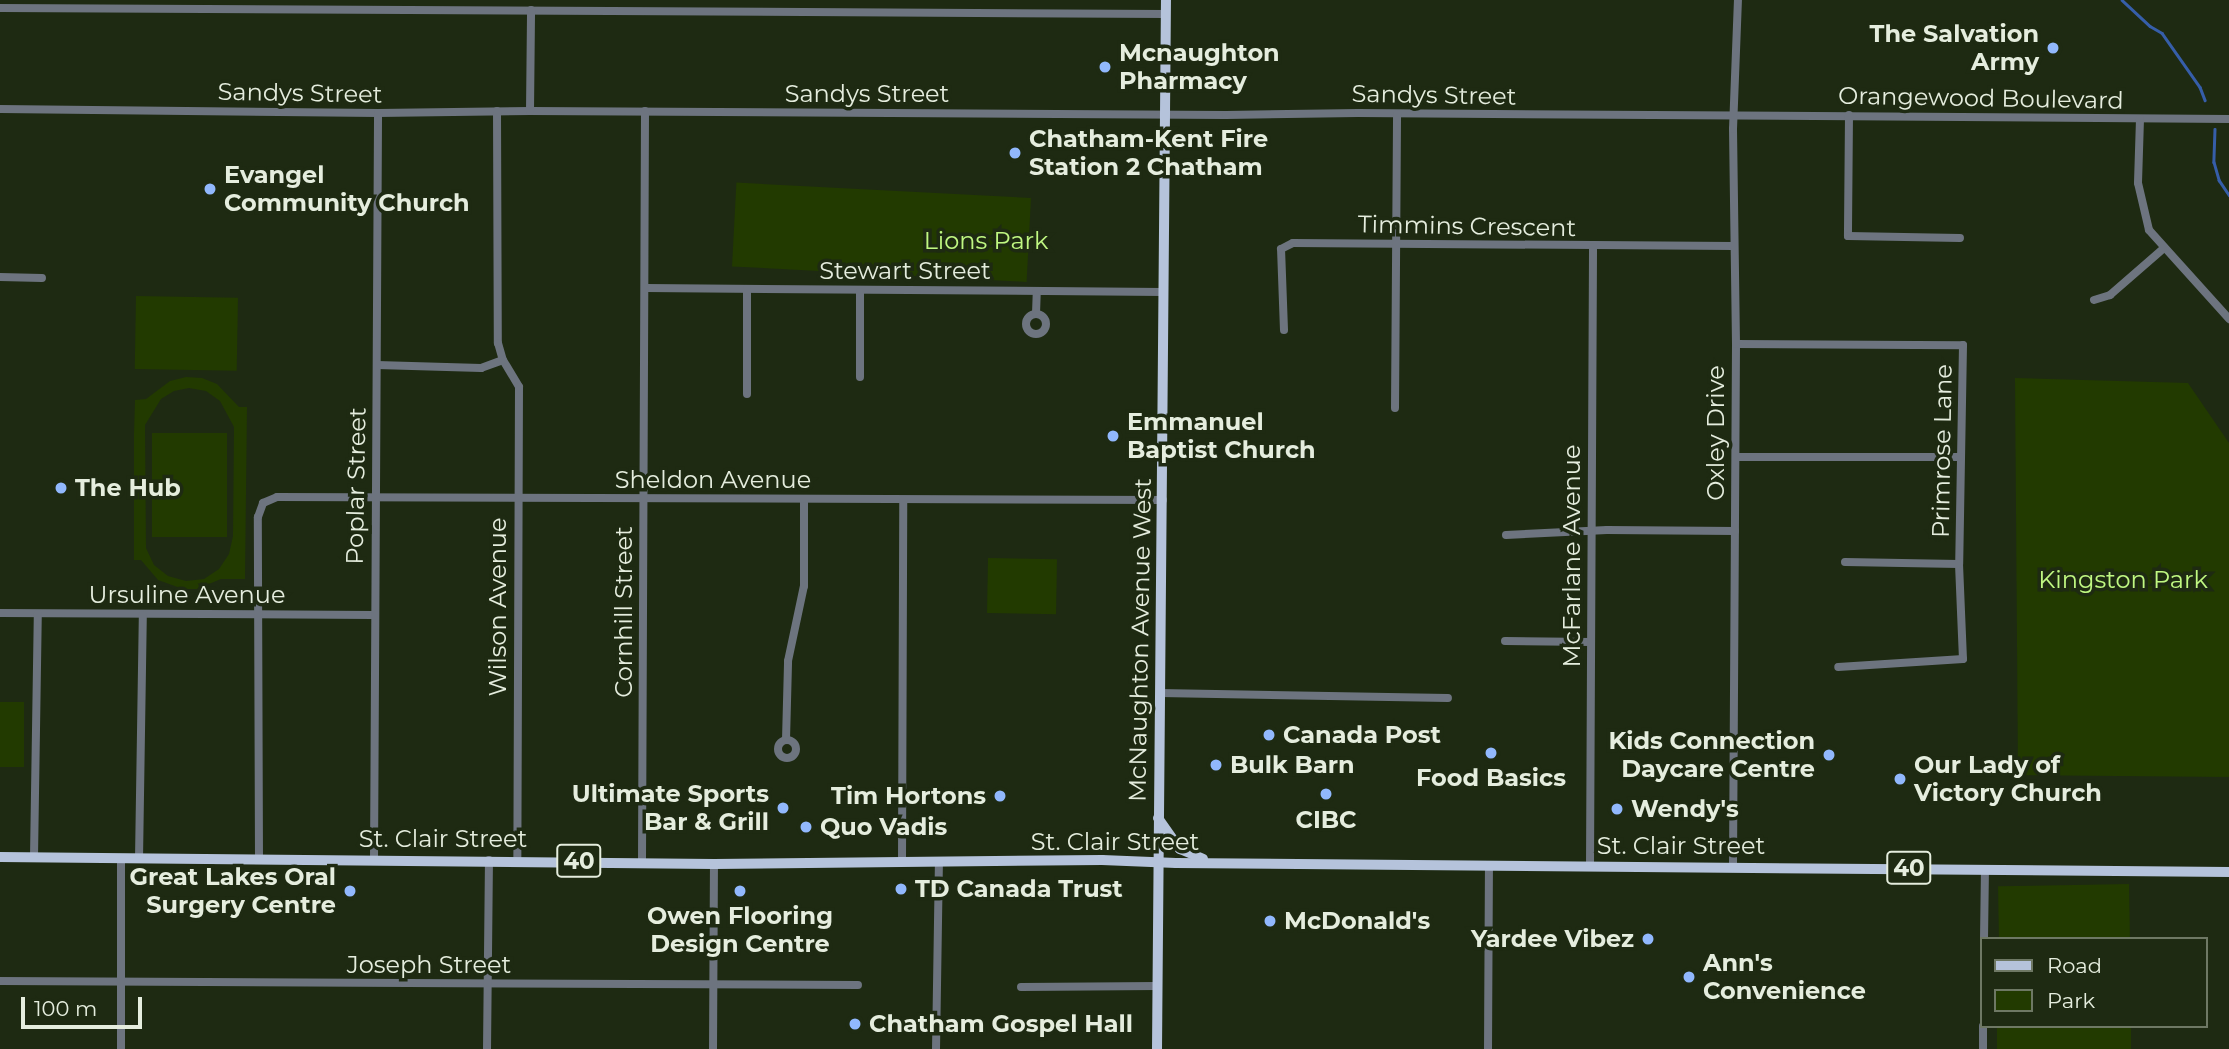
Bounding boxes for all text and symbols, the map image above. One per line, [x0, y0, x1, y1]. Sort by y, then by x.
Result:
place label: The Salvation Army [1870, 20, 2039, 76]
place label: Mcnaughton Pharmacy [1119, 39, 1280, 95]
marker: The Salvation Army [2045, 40, 2061, 56]
marker: Mcnaughton Pharmacy [1097, 59, 1113, 75]
street label: Sandys Street [217, 77, 383, 109]
street label: Sandys Street [1351, 79, 1517, 111]
street label: Sandys Street [785, 80, 949, 108]
street label: Orangewood Boulevard [1838, 81, 2124, 115]
place label: Chatham-Kent Fire Station 2 Chatham [1029, 125, 1268, 181]
marker: Chatham-Kent Fire Station 2 Chatham [1007, 145, 1023, 161]
place label: Evangel Community Church [224, 161, 470, 217]
marker: Evangel Community Church [202, 181, 218, 197]
street label: Timmins Crescent [1358, 210, 1576, 242]
park label: Lions Park [924, 227, 1048, 255]
street label: Stewart Street [819, 257, 991, 285]
street label: Primrose Lane [1926, 364, 1958, 538]
street label: Oxley Drive [1702, 365, 1730, 501]
street label: Poplar Street [340, 407, 372, 565]
place label: Emmanuel Baptist Church [1127, 408, 1316, 464]
marker: Emmanuel Baptist Church [1105, 428, 1121, 444]
street label: McFarlane Avenue [1558, 445, 1586, 667]
street label: Sheldon Avenue [615, 466, 811, 494]
place label: The Hub [75, 474, 181, 502]
street label: McNaughton Avenue West [1123, 478, 1157, 802]
marker: The Hub [53, 480, 69, 496]
street label: Wilson Avenue [484, 518, 512, 696]
street label: Cornhill Street [610, 526, 638, 698]
park label: Kingston Park [2038, 566, 2208, 594]
street label: Ursuline Avenue [89, 581, 285, 609]
place label: Canada Post [1283, 721, 1441, 749]
marker: Canada Post [1261, 727, 1277, 743]
place label: Kids Connection Daycare Centre [1608, 727, 1815, 783]
marker: Food Basics [1483, 745, 1499, 761]
marker: Kids Connection Daycare Centre [1821, 747, 1837, 763]
place label: Bulk Barn [1230, 751, 1355, 779]
place label: Our Lady of Victory Church [1914, 751, 2102, 807]
marker: Bulk Barn [1208, 757, 1224, 773]
place label: Food Basics [1416, 764, 1566, 792]
marker: Our Lady of Victory Church [1892, 771, 1908, 787]
place label: Ultimate Sports Bar & Grill [572, 780, 769, 836]
place label: Tim Hortons [831, 782, 986, 810]
marker: CIBC [1318, 786, 1334, 802]
marker: Tim Hortons [992, 788, 1008, 804]
place label: Wendy's [1631, 795, 1739, 823]
marker: Ultimate Sports Bar & Grill [775, 800, 791, 816]
marker: Wendy's [1609, 801, 1625, 817]
place label: CIBC [1296, 806, 1356, 834]
place label: Quo Vadis [820, 813, 947, 841]
marker: Quo Vadis [798, 819, 814, 835]
street label: St. Clair Street [359, 825, 527, 853]
street label: St. Clair Street [1031, 828, 1199, 856]
street label: St. Clair Street [1597, 832, 1765, 860]
road number: 40 [556, 842, 602, 880]
road number: 40 [1886, 848, 1932, 888]
place label: Great Lakes Oral Surgery Centre [130, 863, 336, 919]
place label: TD Canada Trust [915, 875, 1123, 903]
marker: TD Canada Trust [893, 881, 909, 897]
marker: Great Lakes Oral Surgery Centre [342, 883, 358, 899]
marker: Owen Flooring Design Centre [732, 883, 748, 899]
place label: Owen Flooring Design Centre [647, 902, 833, 958]
place label: McDonald's [1284, 907, 1430, 935]
marker: McDonald's [1262, 913, 1278, 929]
place label: Yardee Vibez [1471, 925, 1634, 953]
marker: Yardee Vibez [1640, 931, 1656, 947]
legend [1980, 937, 2208, 1028]
place label: Ann's Convenience [1703, 949, 1866, 1005]
street label: Joseph Street [347, 951, 511, 979]
text: Road [2047, 953, 2102, 978]
marker: Ann's Convenience [1681, 969, 1697, 985]
scale bar [24, 982, 145, 1026]
text: Park [2047, 988, 2095, 1013]
text: 100 m [34, 996, 97, 1021]
place label: Chatham Gospel Hall [869, 1010, 1133, 1038]
marker: Chatham Gospel Hall [847, 1016, 863, 1032]

